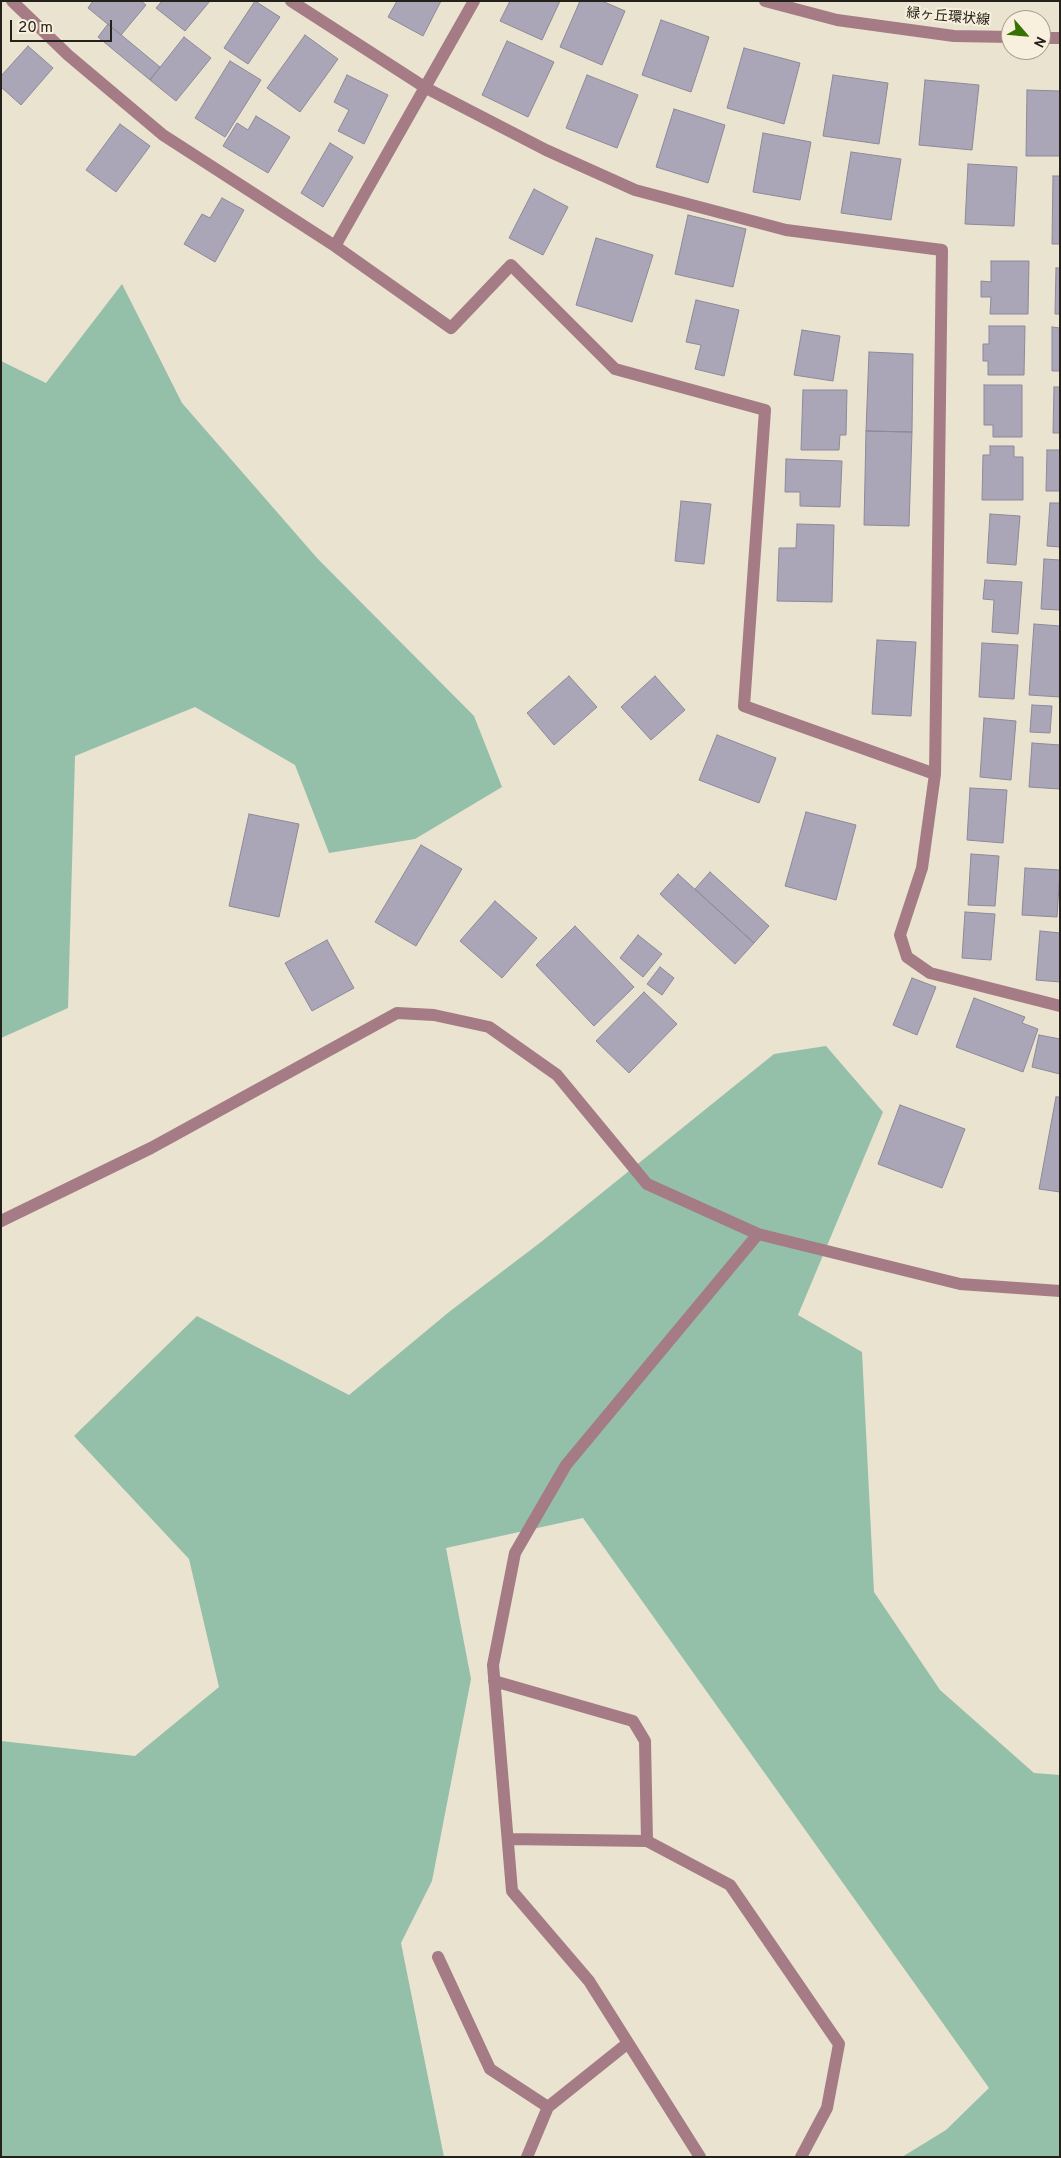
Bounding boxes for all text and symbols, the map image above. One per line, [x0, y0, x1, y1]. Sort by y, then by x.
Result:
street label: 緑ヶ丘環状線 [905, 6, 991, 30]
scale bar [12, 10, 115, 42]
north arrow [1001, 10, 1051, 60]
text: 20 m [18, 19, 53, 38]
text: N [1029, 33, 1049, 50]

